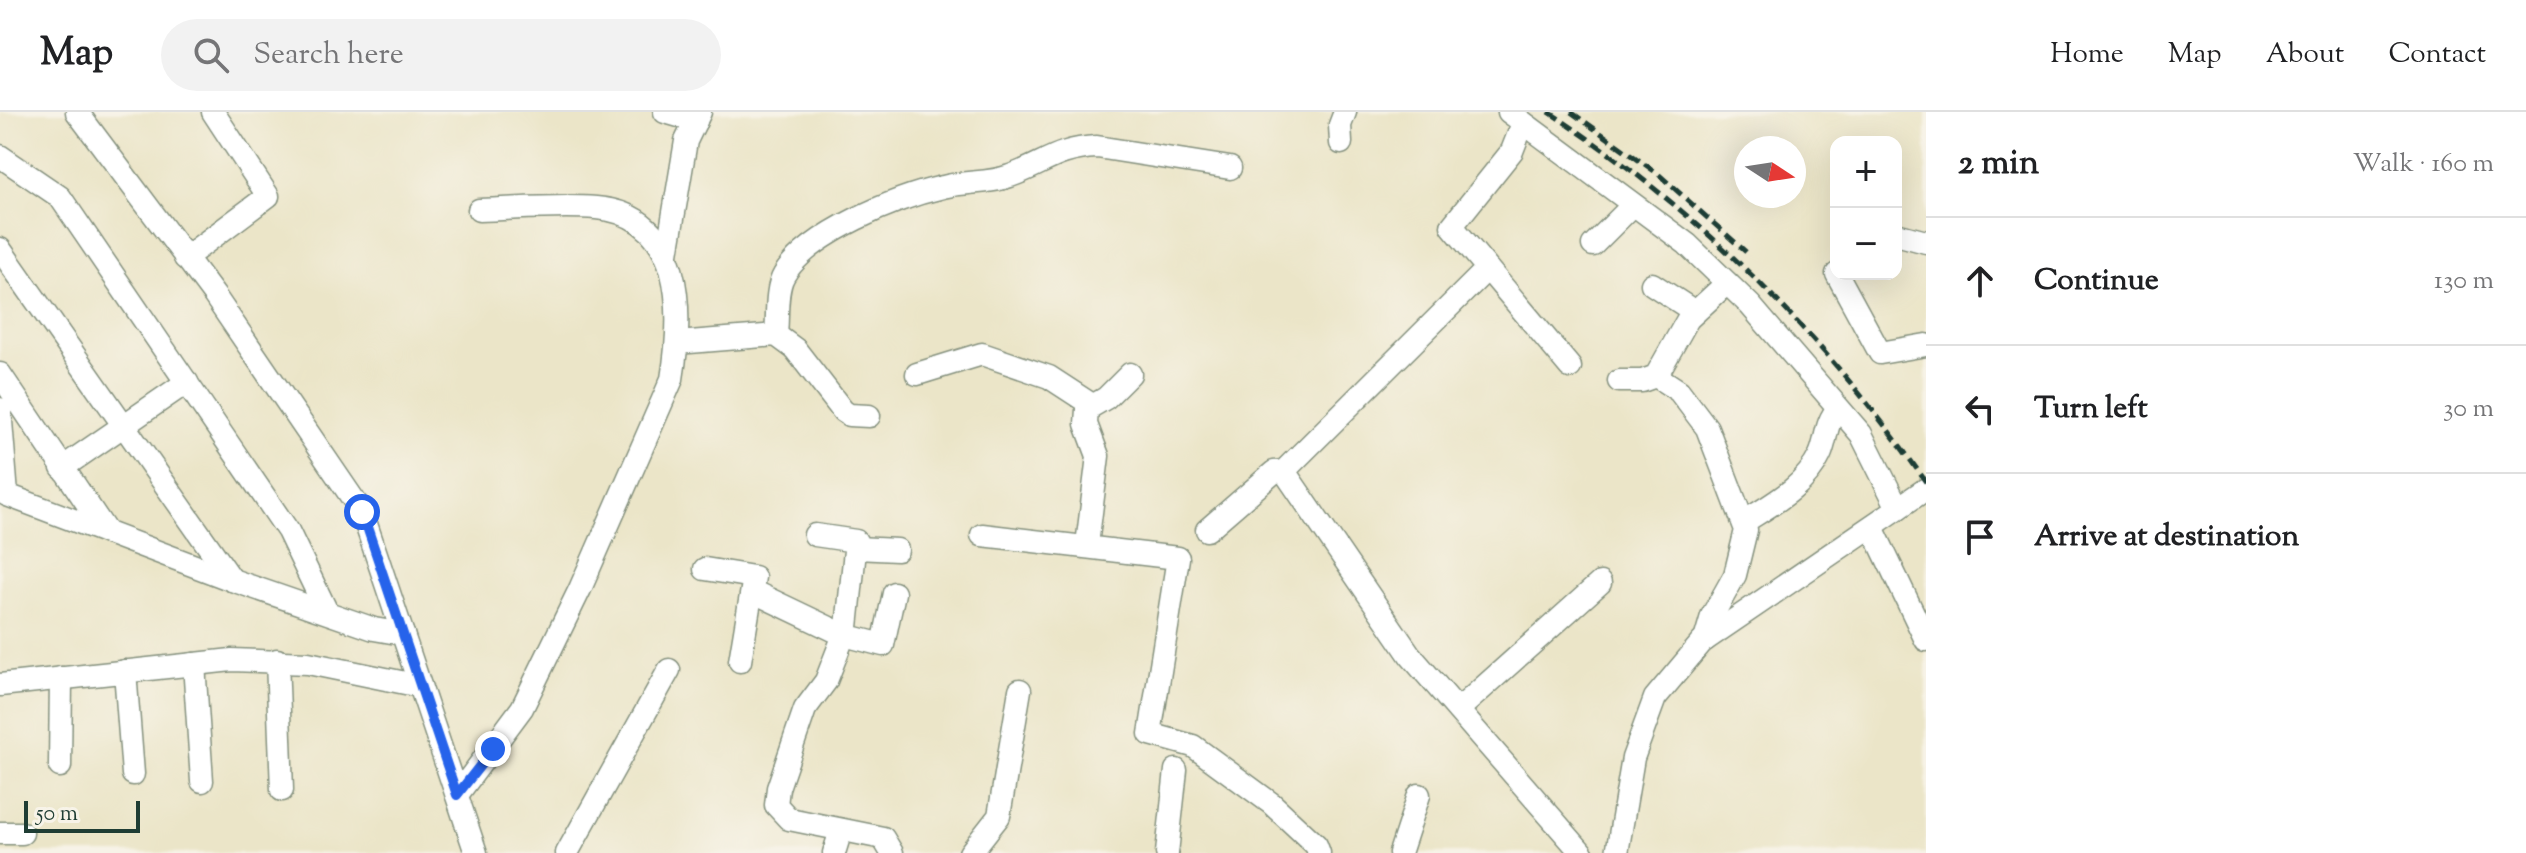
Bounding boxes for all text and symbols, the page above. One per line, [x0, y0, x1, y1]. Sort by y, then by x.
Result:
search box [161, 19, 721, 91]
text: Map [40, 28, 113, 82]
icon: search [189, 33, 233, 77]
text: Search here [253, 34, 404, 77]
text: Home [2050, 35, 2124, 75]
text: Map [2168, 35, 2222, 75]
text: About [2266, 35, 2344, 75]
text: Contact [2388, 35, 2486, 75]
north arrow [1734, 136, 1806, 208]
map controls [1830, 136, 1902, 280]
button: + [1830, 136, 1902, 208]
text: 2 min [1958, 140, 2039, 189]
text: Walk · 160 m [2353, 146, 2494, 183]
button: − [1830, 208, 1902, 280]
icon: ahead [1958, 259, 2002, 303]
text: Continue [2034, 260, 2159, 303]
text: 130 m [2434, 263, 2494, 300]
icon: left [1958, 387, 2002, 431]
text: Turn left [2034, 388, 2148, 431]
text: 30 m [2443, 391, 2494, 428]
route start [344, 494, 380, 530]
icon: arrive [1958, 515, 2002, 559]
text: Arrive at destination [2034, 516, 2299, 559]
route end [475, 731, 511, 767]
scale bar [24, 797, 140, 833]
text: 50 m [36, 799, 78, 831]

